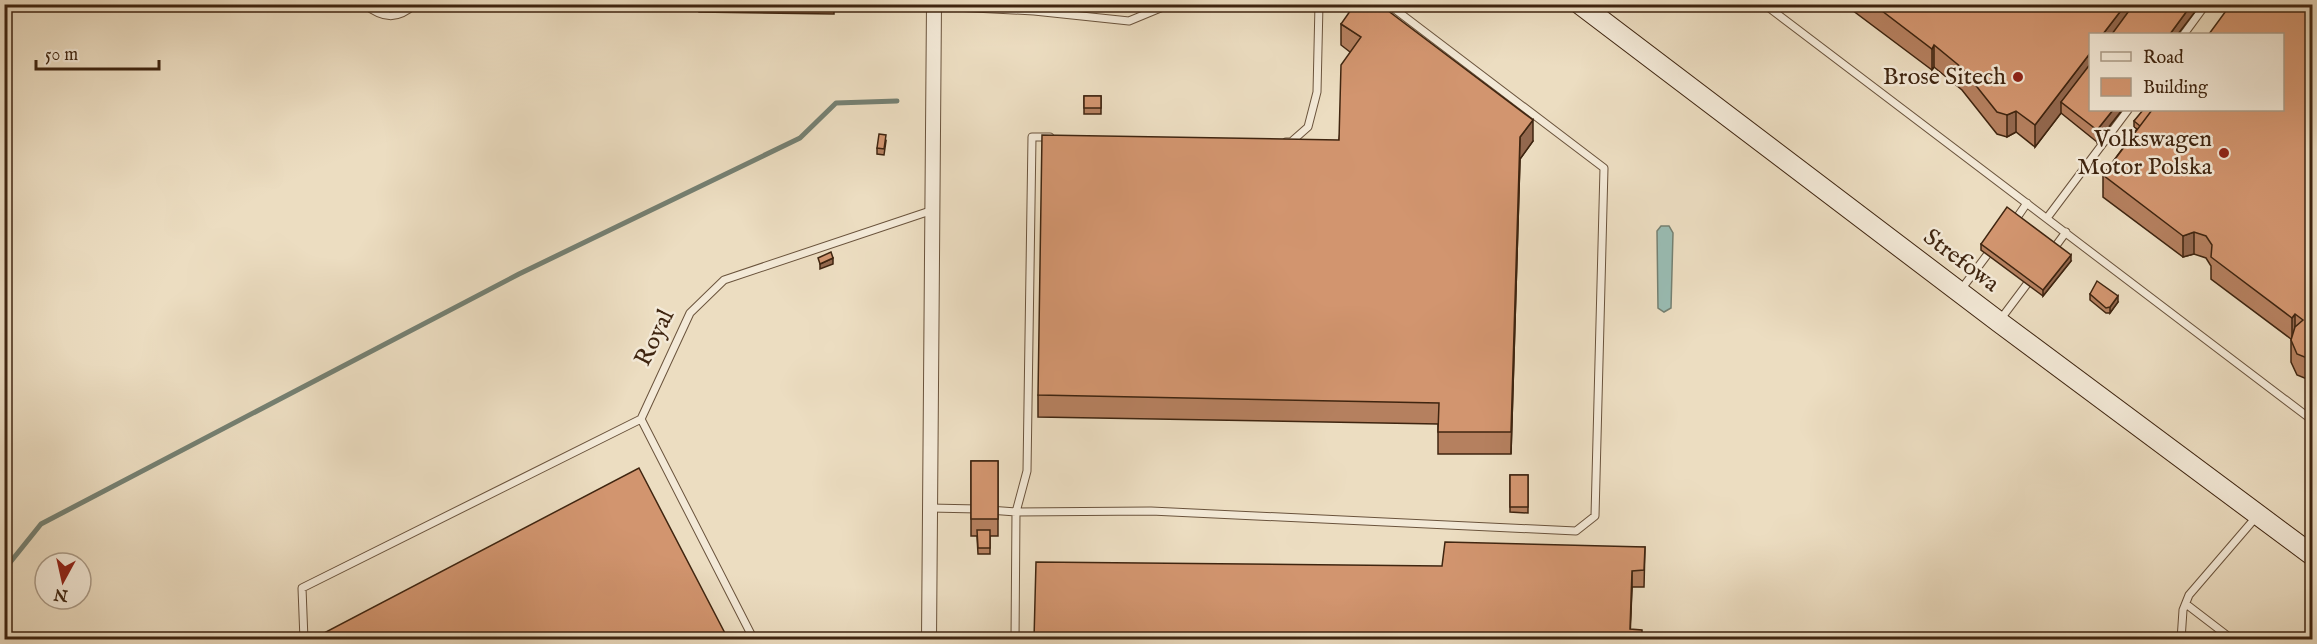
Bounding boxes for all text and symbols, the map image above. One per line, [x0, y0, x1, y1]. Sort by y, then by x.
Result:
scale bar [36, 33, 159, 71]
legend [2089, 33, 2284, 111]
text: 50 m [45, 44, 78, 67]
text: Road [2143, 47, 2184, 70]
place label: Brose Sitech [1883, 62, 2006, 93]
marker: Brose Sitech [2011, 70, 2025, 84]
text: Building [2143, 77, 2208, 100]
place label: Volkswagen Motor Polska [2077, 124, 2213, 183]
marker: Volkswagen Motor Polska [2217, 146, 2231, 160]
street label: Strefowa [1917, 222, 2006, 300]
street label: Royal [628, 304, 682, 372]
north arrow [33, 551, 93, 611]
text: N [53, 583, 70, 605]

